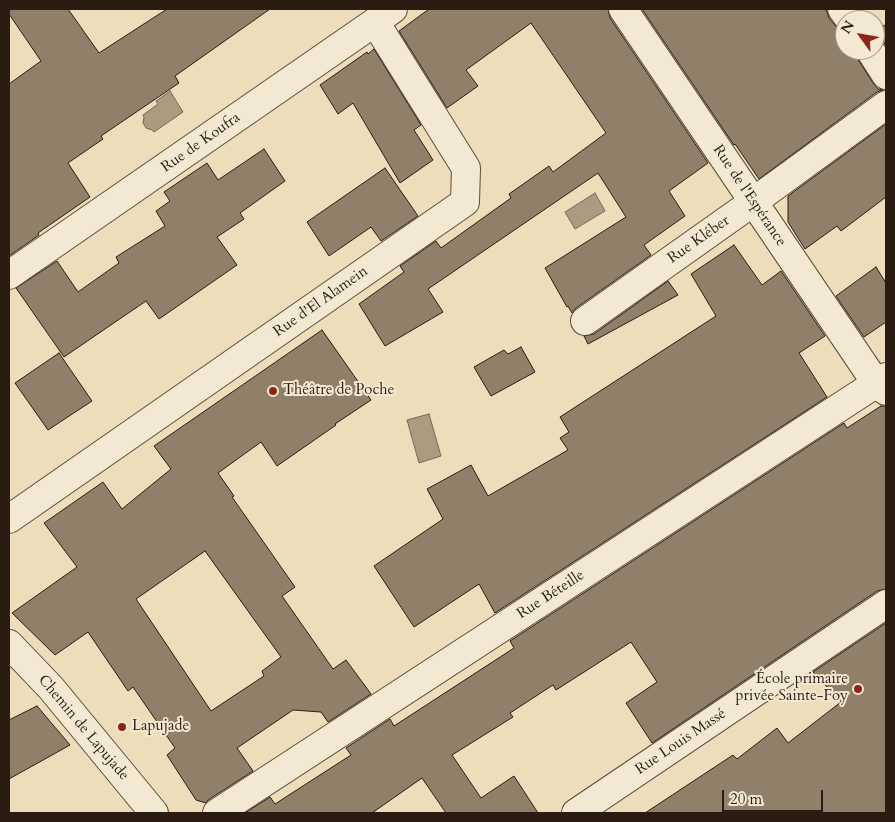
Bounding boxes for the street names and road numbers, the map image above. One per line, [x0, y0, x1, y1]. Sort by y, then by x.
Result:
street label: Rue de Koufra [158, 109, 244, 177]
street label: Rue de l'Espérance [708, 142, 790, 250]
street label: Rue Kléber [665, 212, 733, 268]
street label: Rue d'El Alamein [270, 263, 372, 341]
street label: Rue Béteille [514, 567, 588, 623]
street label: Chemin de Lapujade [34, 672, 132, 784]
street label: Rue Louis Massé [632, 705, 730, 779]

